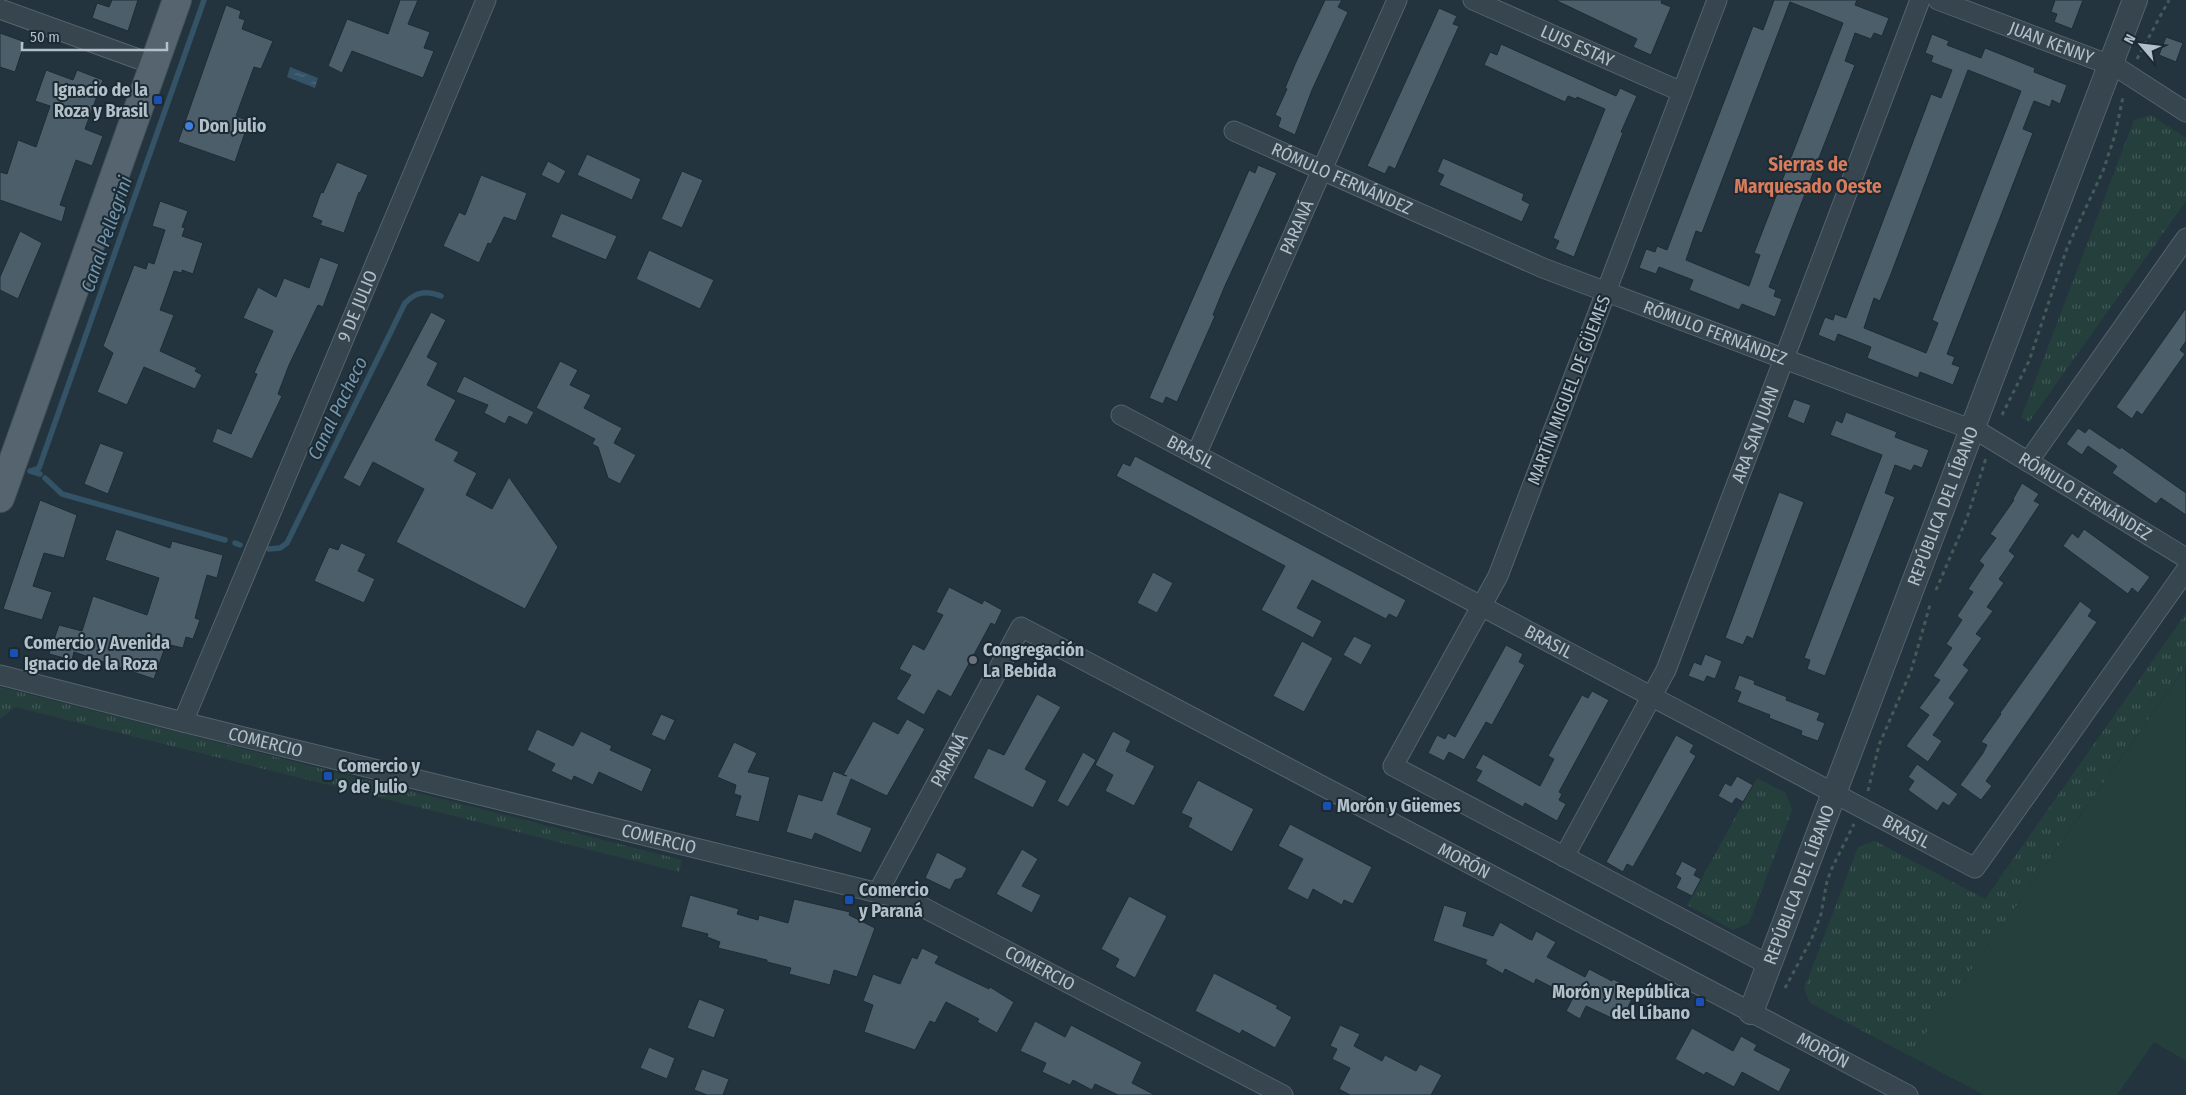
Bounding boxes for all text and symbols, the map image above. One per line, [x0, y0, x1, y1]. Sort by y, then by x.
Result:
street label: JUAN KENNY [2006, 17, 2097, 69]
scale bar [22, 20, 168, 52]
street label: LUIS ESTAY [1537, 20, 1617, 72]
north arrow [2116, 20, 2166, 70]
text: 50 m [30, 28, 60, 46]
text: N [2120, 31, 2139, 47]
place label: Ignacio de la Roza y Brasil [54, 79, 148, 122]
marker: Ignacio de la Roza y Brasil [152, 94, 164, 106]
place label: Don Julio [199, 115, 267, 137]
marker: Don Julio [183, 120, 195, 132]
street label: RÓMULO FERNÁNDEZ [1268, 138, 1416, 220]
district label: Sierras de Marquesado Oeste [1734, 153, 1882, 198]
water label: Canal Pellegrini [76, 173, 137, 295]
street label: PARANÁ [1275, 196, 1319, 258]
street label: 9 DE JULIO [333, 267, 382, 345]
street label: MARTÍN MIGUEL DE GÜEMES [1522, 292, 1615, 488]
street label: RÓMULO FERNÁNDEZ [1640, 296, 1790, 370]
water label: Canal Pacheco [303, 353, 372, 464]
street label: ARA SAN JUAN [1727, 383, 1784, 486]
street label: REPÚBLICA DEL LÍBANO [1903, 423, 1983, 589]
street label: BRASIL [1163, 430, 1218, 474]
street label: RÓMULO FERNÁNDEZ [2015, 448, 2156, 545]
street label: BRASIL [1521, 620, 1576, 663]
place label: Comercio y Avenida Ignacio de la Roza [24, 632, 170, 675]
place label: Congregación La Bebida [983, 639, 1084, 682]
marker: Comercio y Avenida Ignacio de la Roza [8, 647, 20, 659]
marker: Congregación La Bebida [967, 654, 979, 666]
street label: COMERCIO [226, 723, 305, 762]
street label: PARANÁ [926, 729, 973, 791]
place label: Comercio y 9 de Julio [338, 755, 420, 798]
marker: Comercio y 9 de Julio [322, 770, 334, 782]
place label: Morón y Güemes [1337, 795, 1461, 817]
marker: Morón y Güemes [1321, 800, 1333, 812]
street label: REPÚBLICA DEL LÍBANO [1759, 802, 1840, 968]
street label: BRASIL [1879, 810, 1934, 853]
street label: COMERCIO [619, 819, 698, 859]
street label: MORÓN [1434, 838, 1494, 883]
place label: Comercio y Paraná [858, 879, 929, 922]
marker: Comercio y Paraná [843, 894, 855, 906]
street label: COMERCIO [1001, 941, 1079, 996]
place label: Morón y República del Líbano [1552, 981, 1690, 1024]
marker: Morón y República del Líbano [1694, 996, 1706, 1008]
street label: MORÓN [1793, 1027, 1853, 1073]

